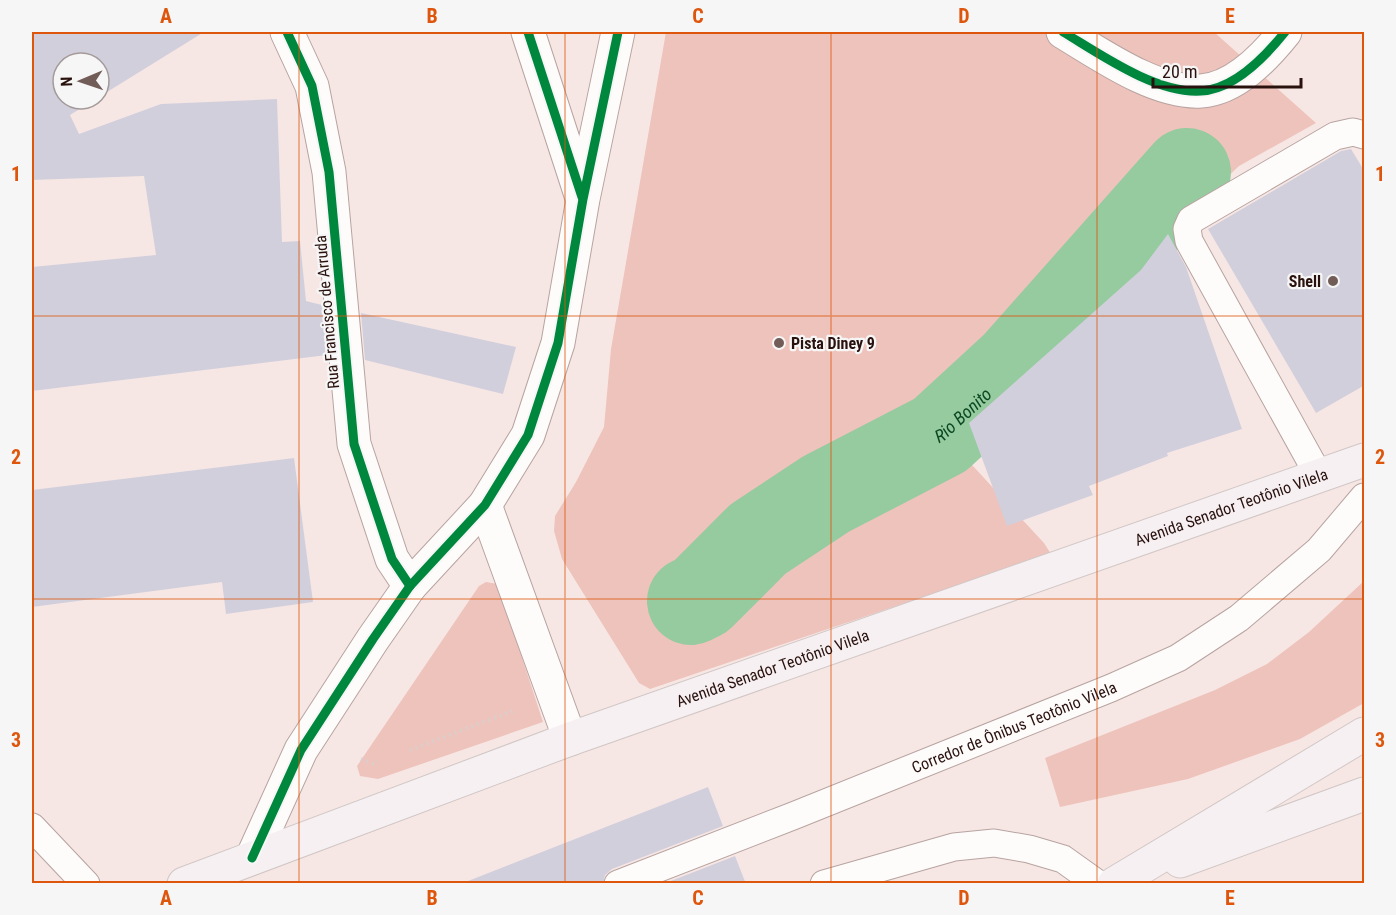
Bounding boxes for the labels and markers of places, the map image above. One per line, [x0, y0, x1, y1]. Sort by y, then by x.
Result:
place label: Shell [1289, 272, 1321, 291]
marker: Shell [1326, 274, 1340, 288]
place label: Pista Diney 9 [791, 334, 875, 353]
marker: Pista Diney 9 [772, 336, 786, 350]

